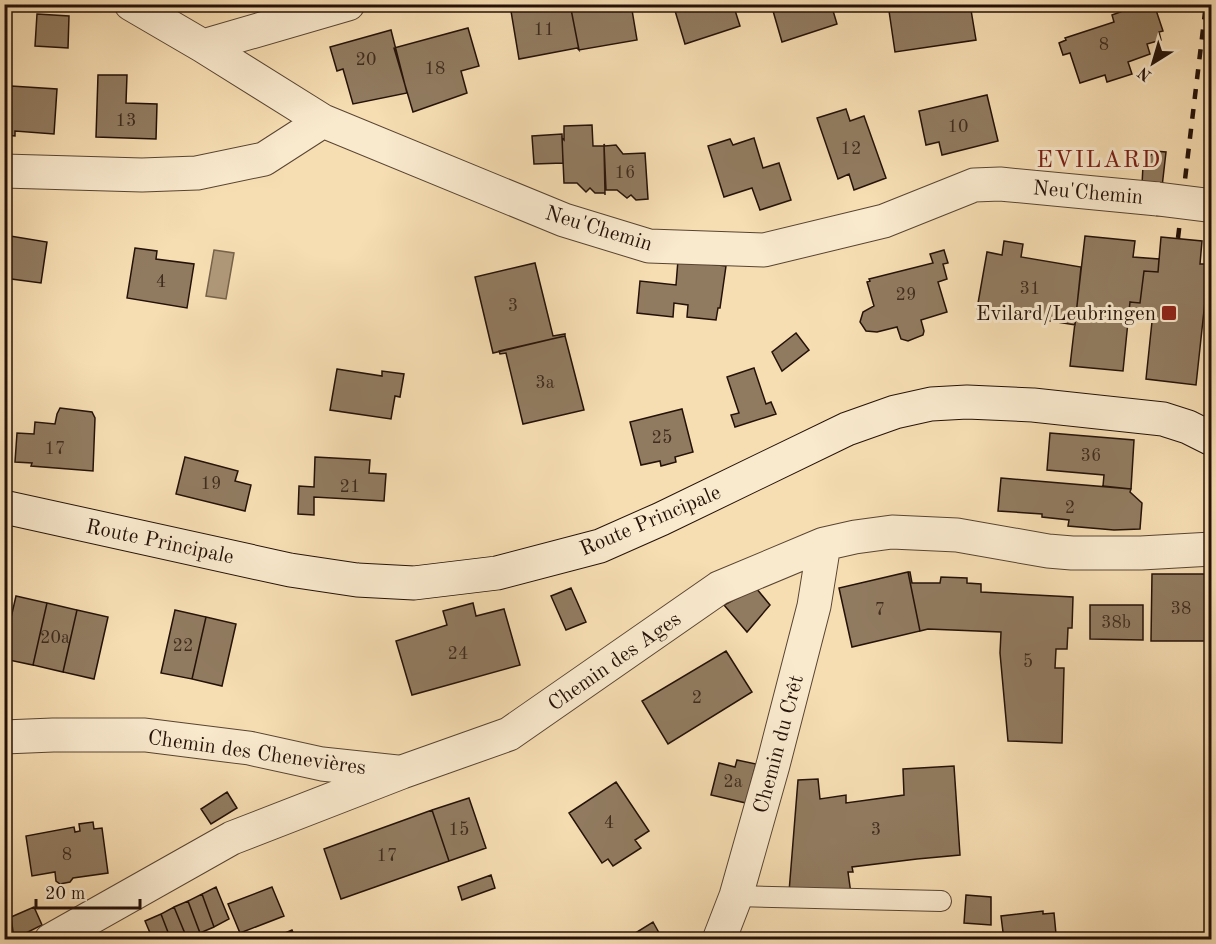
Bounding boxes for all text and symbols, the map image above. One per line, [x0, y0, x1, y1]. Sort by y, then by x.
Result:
house number: 11 [534, 21, 554, 39]
north arrow [1123, 33, 1183, 93]
house number: 8 [1099, 36, 1109, 54]
house number: 20 [356, 51, 376, 69]
house number: 18 [425, 60, 445, 78]
text: N [1135, 63, 1155, 83]
house number: 13 [116, 112, 136, 130]
house number: 10 [948, 118, 968, 136]
house number: 12 [841, 140, 861, 158]
district label: EVILARD [1036, 149, 1162, 173]
house number: 16 [615, 164, 635, 182]
street label: Neu'Chemin [1032, 178, 1144, 209]
street label: Neu'Chemin [542, 203, 655, 256]
house number: 4 [156, 273, 166, 291]
house number: 31 [1020, 280, 1040, 298]
house number: 29 [896, 286, 916, 304]
house number: 3 [508, 297, 518, 315]
place label: Evilard/Leubringen [976, 304, 1156, 325]
marker: Evilard/Leubringen [1160, 304, 1178, 322]
house number: 3a [535, 374, 555, 392]
house number: 25 [652, 429, 672, 447]
house number: 17 [45, 440, 65, 458]
house number: 36 [1081, 447, 1101, 465]
house number: 19 [201, 475, 221, 493]
house number: 21 [340, 478, 360, 496]
street label: Route Principale [577, 482, 724, 561]
house number: 2 [1065, 499, 1075, 517]
street label: Route Principale [84, 517, 236, 568]
house number: 38 [1171, 600, 1191, 618]
house number: 7 [875, 601, 885, 619]
street label: Chemin des Ages [545, 609, 685, 716]
house number: 38b [1101, 614, 1131, 632]
house number: 20a [40, 629, 70, 647]
house number: 22 [173, 637, 193, 655]
house number: 24 [448, 645, 468, 663]
house number: 5 [1023, 653, 1033, 671]
street label: Chemin du Crêt [751, 673, 808, 816]
house number: 2 [692, 689, 702, 707]
street label: Chemin des Chenevières [146, 728, 367, 779]
house number: 2a [723, 773, 743, 791]
house number: 4 [604, 814, 614, 832]
house number: 15 [449, 821, 469, 839]
house number: 3 [871, 821, 881, 839]
house number: 8 [62, 846, 72, 864]
house number: 17 [377, 847, 397, 865]
scale bar [36, 872, 140, 910]
text: 20 m [45, 885, 85, 903]

